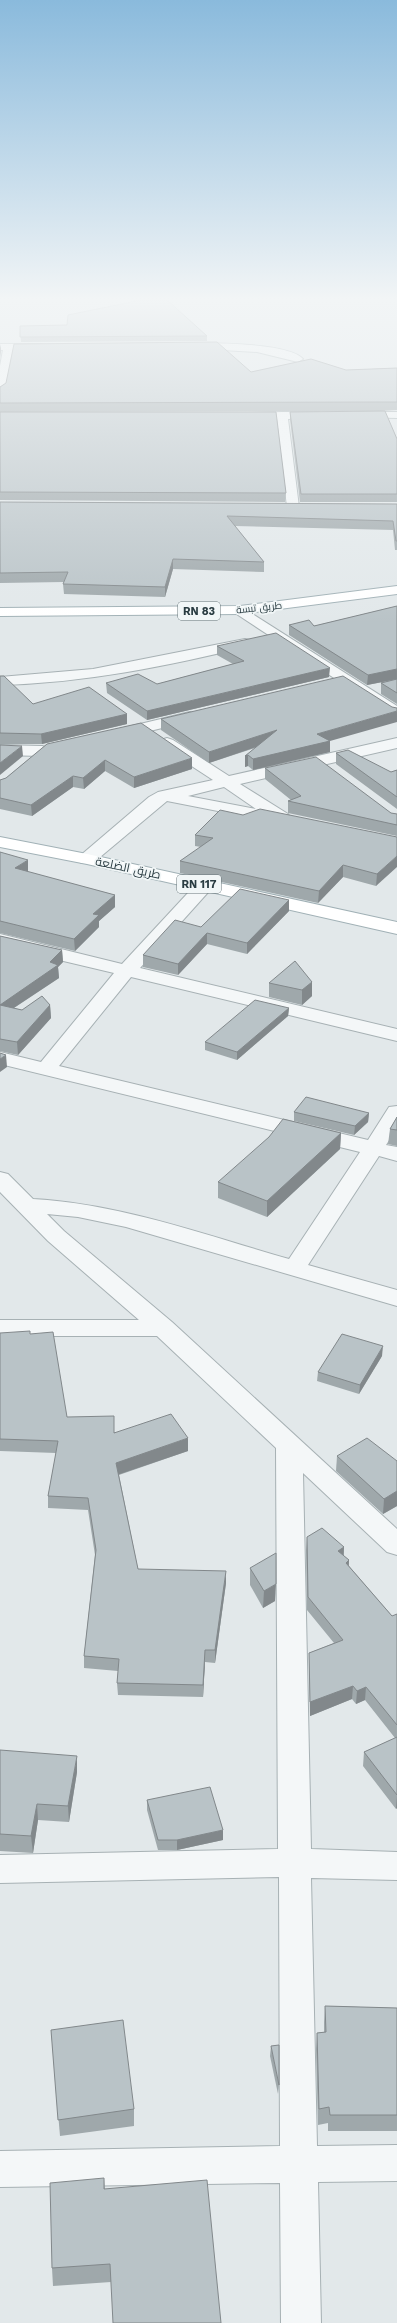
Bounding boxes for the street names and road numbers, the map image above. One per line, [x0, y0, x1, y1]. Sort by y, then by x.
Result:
street label: طريق تبسة [235, 600, 283, 616]
road number: RN 83 [178, 602, 220, 620]
street label: طريق الضلعة [94, 854, 162, 882]
road number: RN 117 [177, 875, 221, 893]

